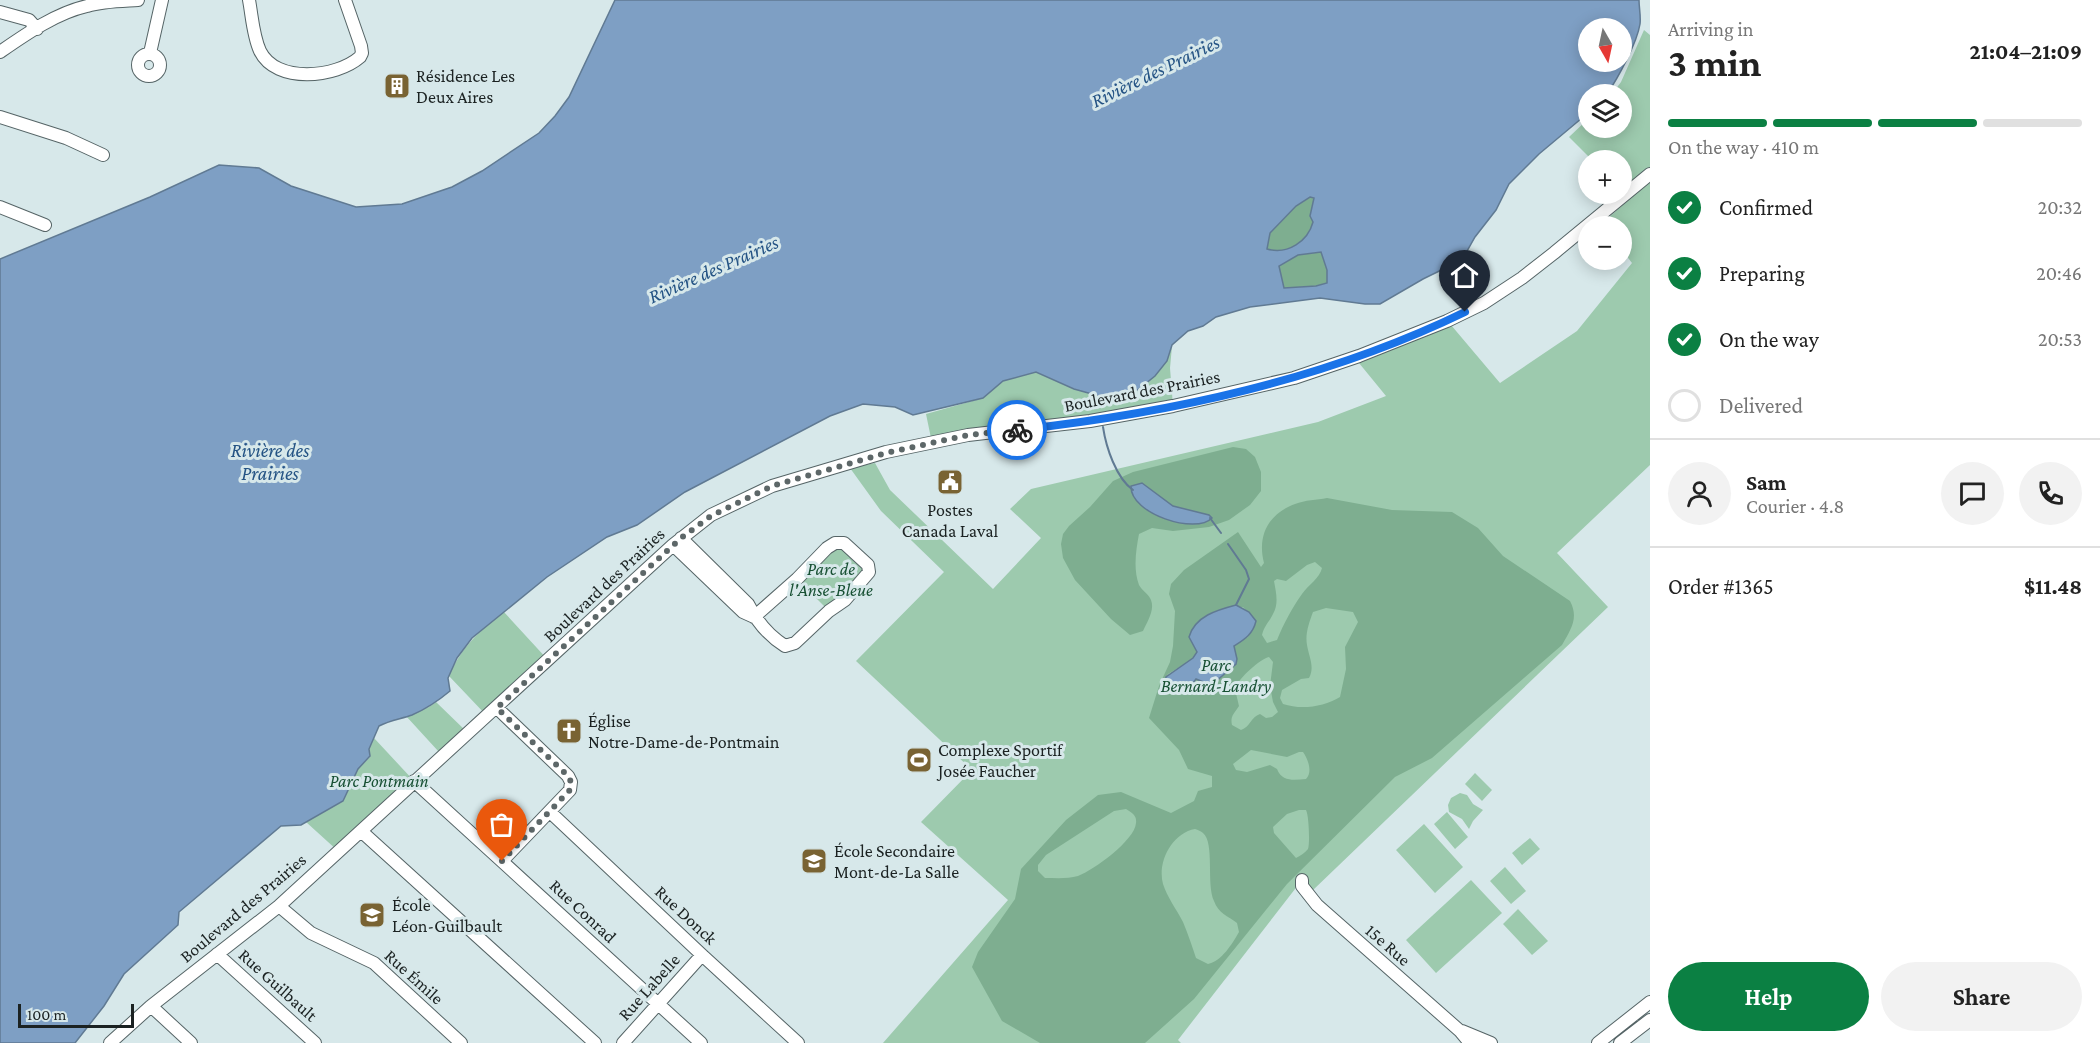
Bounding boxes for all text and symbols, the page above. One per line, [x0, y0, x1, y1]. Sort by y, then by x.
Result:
north arrow [1578, 18, 1632, 72]
map controls [1578, 18, 1632, 270]
text: Arriving in [1668, 18, 1753, 40]
water label: Rivière des Prairies [1087, 30, 1223, 112]
text: 21:04–21:09 [1970, 39, 2082, 64]
text: 3 min [1668, 41, 1761, 84]
place label: Résidence Les Deux Aires [416, 66, 515, 107]
building icon: Résidence Les Deux Aires [382, 71, 412, 101]
button: layers [1578, 84, 1632, 138]
text: On the way · 410 m [1668, 136, 1819, 158]
button: + [1578, 150, 1632, 204]
icon: check [1668, 191, 1701, 224]
text: Confirmed [1719, 195, 1813, 220]
text: 20:32 [2038, 196, 2082, 218]
button: − [1578, 216, 1632, 270]
water label: Rivière des Prairies [645, 230, 782, 308]
pin [1439, 250, 1490, 312]
icon: check [1668, 257, 1701, 290]
icon: home [1448, 259, 1481, 292]
text: Preparing [1719, 261, 1805, 286]
text: 20:46 [2036, 262, 2082, 284]
icon: check [1668, 323, 1701, 356]
text: On the way [1719, 327, 1819, 352]
text: 20:53 [2038, 328, 2082, 350]
street label: Boulevard des Prairies [1062, 366, 1222, 416]
text: Delivered [1719, 393, 1803, 418]
courier [987, 400, 1047, 460]
icon: bike [1001, 414, 1034, 447]
water label: Rivière des Prairies [231, 439, 310, 484]
button: person [1668, 462, 1731, 525]
button: chat [1941, 462, 2004, 525]
button: phone [2019, 462, 2082, 525]
public building icon: Postes Canada Laval [935, 467, 965, 497]
text: Sam [1746, 470, 1786, 495]
text: Courier · 4.8 [1746, 495, 1844, 517]
place label: Postes Canada Laval [902, 500, 999, 541]
street label: Boulevard des Prairies [539, 524, 669, 646]
park label: Parc de l'Anse-Bleue [789, 559, 873, 600]
text: Order #1365 [1668, 574, 1774, 599]
text: $11.48 [2024, 574, 2082, 599]
park label: Parc Bernard-Landry [1161, 655, 1272, 696]
place label: Église Notre-Dame-de-Pontmain [588, 711, 780, 752]
church icon: Église Notre-Dame-de-Pontmain [554, 716, 584, 746]
place label: Complexe Sportif Josée Faucher [936, 740, 1064, 781]
sports icon: Complexe Sportif Josée Faucher [904, 745, 934, 775]
park label: Parc Pontmain [329, 771, 429, 791]
pin [476, 799, 527, 861]
icon: bag [485, 808, 518, 841]
place label: École Secondaire Mont-de-La Salle [834, 841, 959, 882]
school or university icon: École Secondaire Mont-de-La Salle [799, 846, 829, 876]
street label: Boulevard des Prairies [176, 849, 310, 967]
street label: Rue Conrad [546, 875, 621, 947]
street label: Rue Donck [651, 881, 721, 949]
place label: École Léon-Guilbault [392, 895, 503, 936]
school or university icon: École Léon-Guilbault [357, 900, 387, 930]
street label: 15e Rue [1361, 920, 1415, 970]
street label: Rue Guilbault [235, 945, 322, 1026]
street label: Rue Émile [380, 945, 448, 1009]
street label: Rue Labelle [614, 950, 684, 1024]
button: Help [1668, 962, 1869, 1031]
button: Share [1881, 962, 2082, 1031]
scale bar [18, 1001, 134, 1028]
text: 100 m [27, 1006, 66, 1023]

